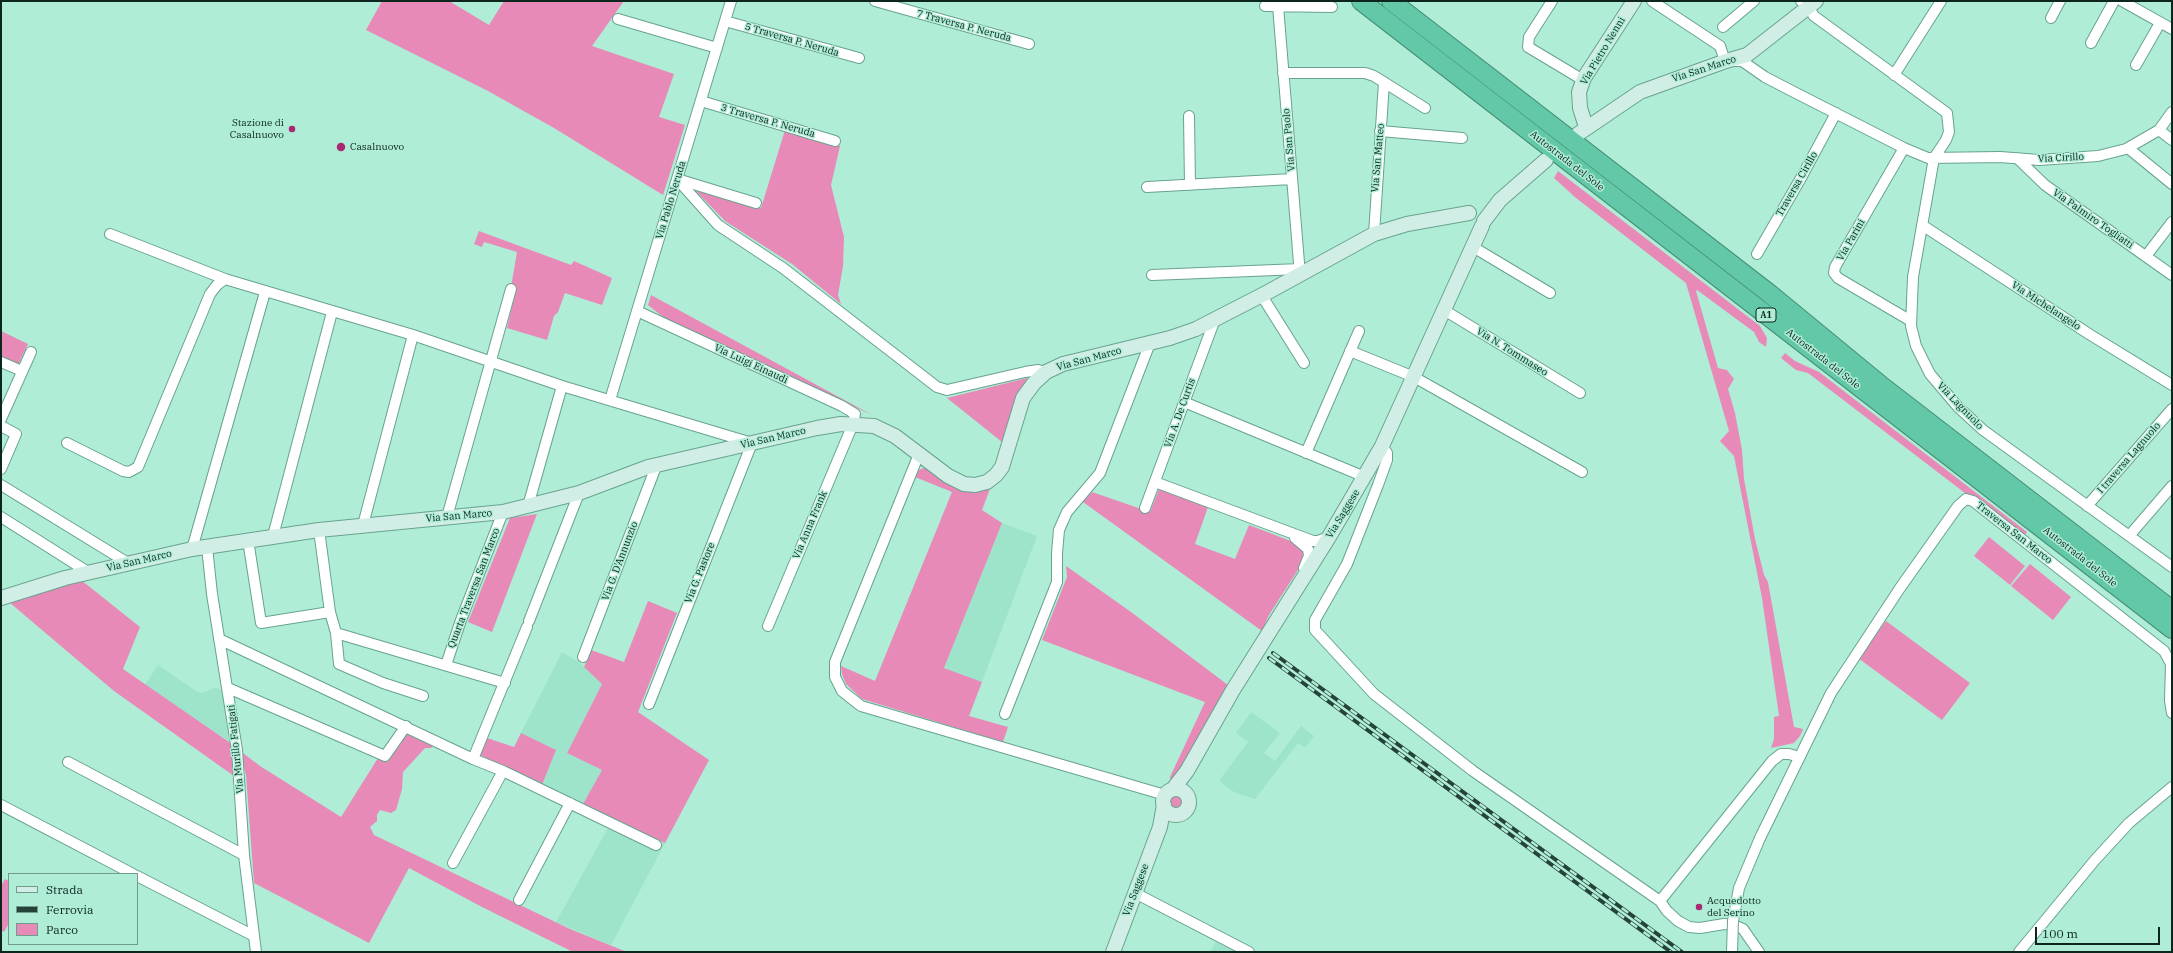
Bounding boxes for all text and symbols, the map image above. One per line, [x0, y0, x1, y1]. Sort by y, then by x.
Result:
street label: 7 Traversa P. Neruda [915, 8, 1013, 44]
street label: Via Pietro Nenni [1578, 15, 1628, 87]
street label: 5 Traversa P. Neruda [743, 21, 841, 59]
street label: Via San Marco [1670, 53, 1738, 85]
street label: 3 Traversa P. Neruda [719, 102, 817, 140]
street label: Via San Paolo [1280, 108, 1298, 172]
place label: Stazione di Casalnuovo [230, 117, 284, 140]
street label: Via San Matteo [1369, 123, 1387, 193]
marker: Stazione di Casalnuovo [287, 124, 297, 134]
street label: Autostrada del Sole [1528, 128, 1606, 194]
marker: Casalnuovo [335, 141, 347, 153]
place label: Casalnuovo [350, 141, 404, 153]
street label: Traversa Cirillo [1774, 150, 1820, 218]
street label: Via Cirillo [2038, 151, 2084, 165]
street label: Via Pablo Neruda [653, 159, 689, 241]
street label: Via Palmiro Togliatti [2050, 187, 2136, 251]
street label: Via Parini [1834, 217, 1868, 263]
street label: Via Michelangelo [2009, 279, 2083, 333]
road number: A1 [1756, 308, 1776, 322]
street label: Via N. Tommaseo [1474, 325, 1550, 379]
street label: Autostrada del Sole [1784, 326, 1862, 392]
street label: Via Luigi Einaudi [712, 342, 790, 386]
street label: Via San Marco [1055, 345, 1123, 373]
street label: Via A. De Curtis [1162, 377, 1198, 449]
street label: Via Lagnuolo [1934, 380, 1986, 432]
street label: I traversa Lagnuolo [2095, 420, 2163, 496]
street label: Via San Marco [739, 425, 807, 451]
street label: Via Saggese [1324, 487, 1362, 541]
street label: Via Anna Frank [790, 489, 830, 561]
street label: Traversa San Marco [1974, 500, 2054, 566]
street label: Via San Marco [425, 507, 493, 525]
street label: Via G. D'Annunzio [599, 520, 641, 602]
street label: Autostrada del Sole [2041, 524, 2119, 590]
street label: Quarta Traversa San Marco [445, 526, 503, 650]
street label: Via G. Pastore [682, 541, 718, 605]
street label: Via San Marco [105, 548, 173, 574]
street label: Via Murillo Fatigati [225, 704, 247, 794]
street label: Via Saggese [1121, 862, 1151, 918]
legend [8, 873, 138, 945]
text: Strada [46, 882, 83, 897]
place label: Acquedotto del Serino [1707, 895, 1761, 918]
text: Ferrovia [46, 902, 93, 917]
marker: Acquedotto del Serino [1694, 902, 1704, 912]
scale bar [2037, 919, 2162, 945]
text: Parco [46, 922, 78, 937]
text: 100 m [2042, 926, 2078, 941]

